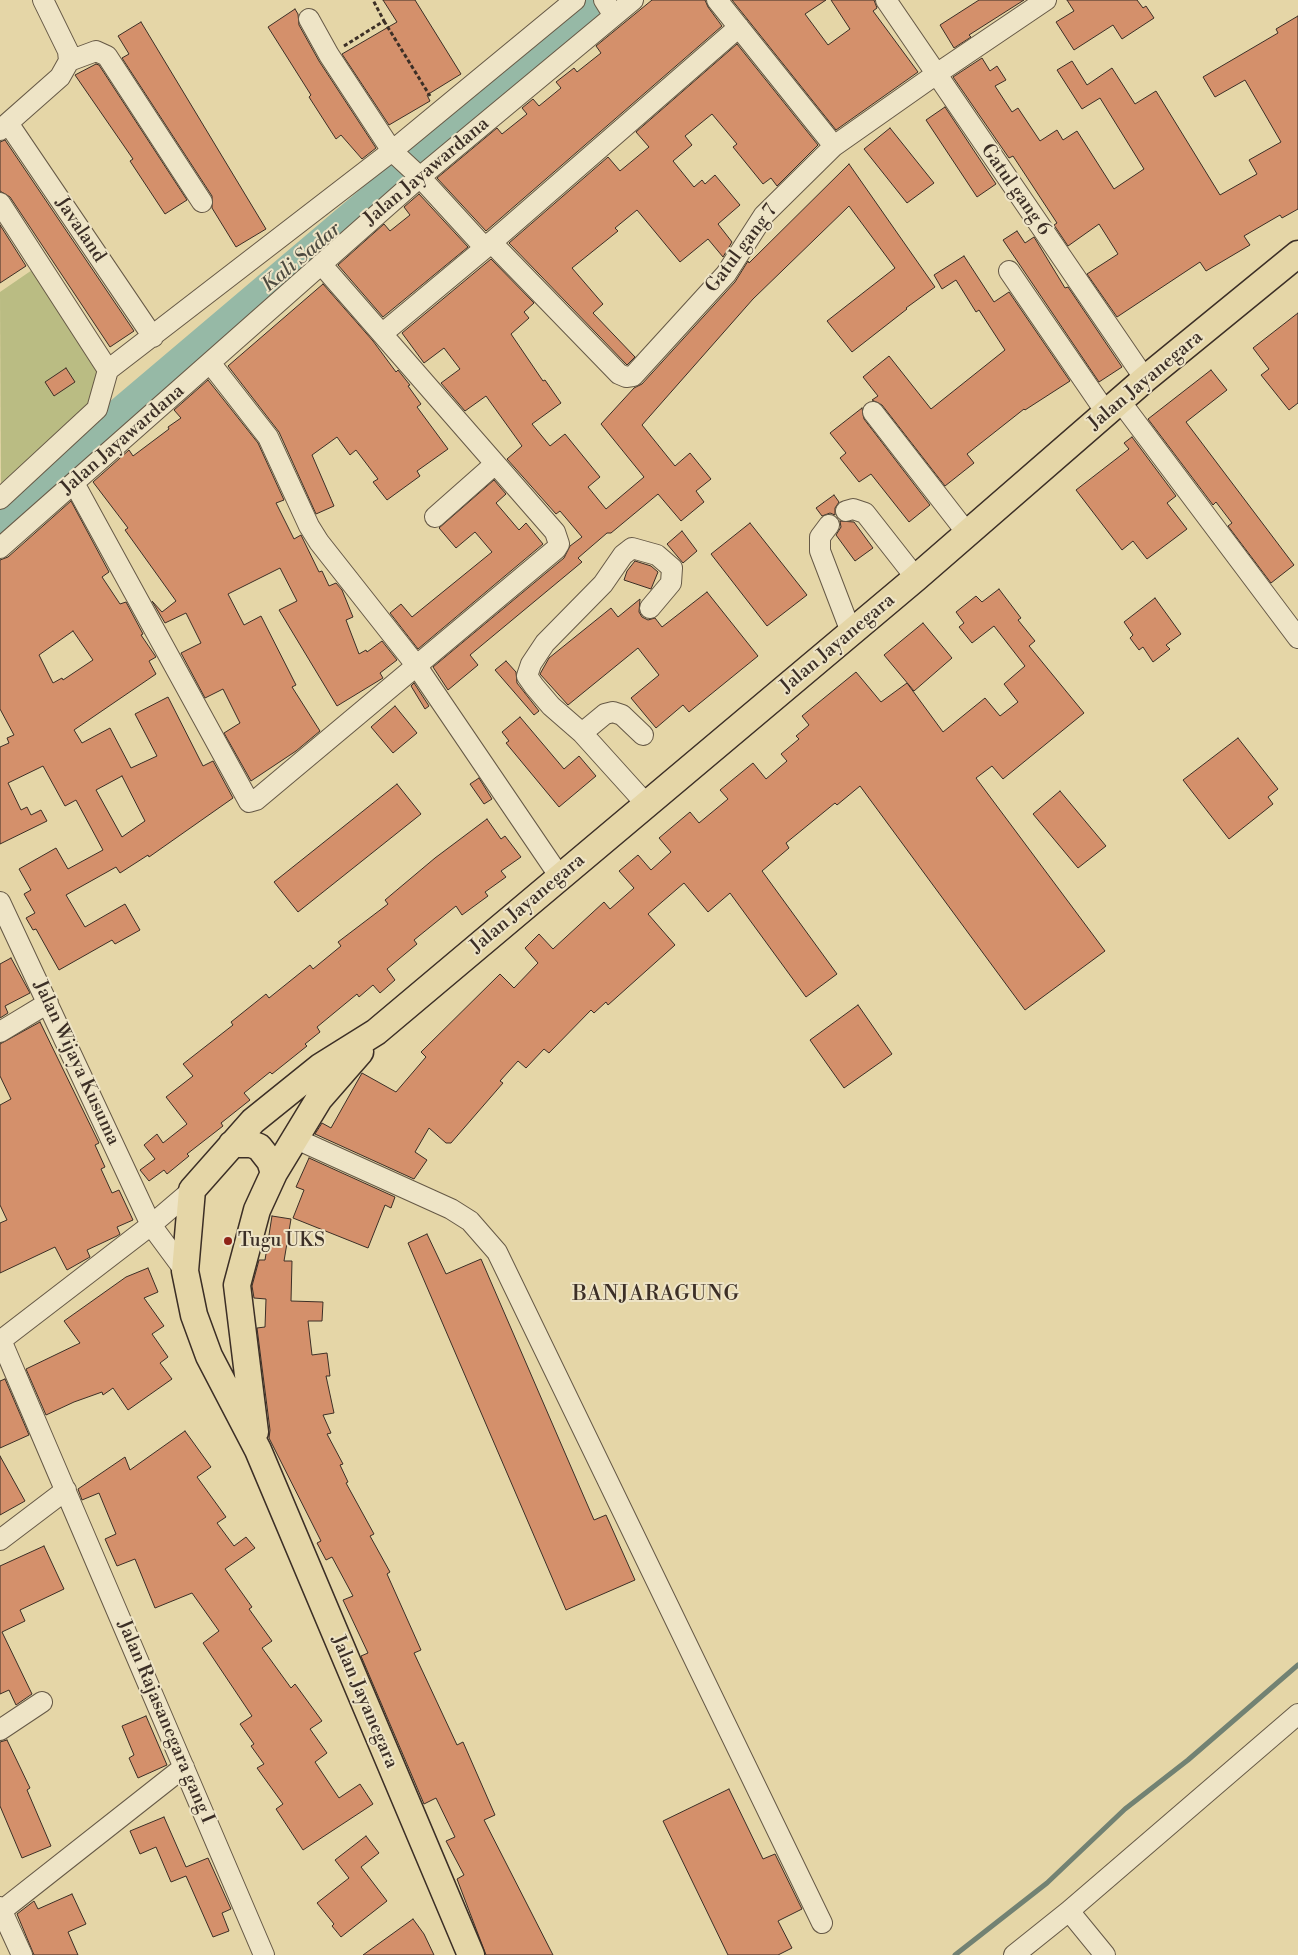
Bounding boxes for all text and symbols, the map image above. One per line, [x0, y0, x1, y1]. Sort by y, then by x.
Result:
street label: Jalan Jayawardana [360, 113, 494, 231]
street label: Gatul gang 6 [975, 140, 1055, 240]
street label: Javaland [50, 193, 110, 267]
street label: Gatul gang 7 [701, 200, 783, 298]
water label: Kali Sadar [258, 218, 346, 298]
street label: Jalan Jayanegara [1084, 326, 1208, 436]
street label: Jalan Jayawardana [56, 380, 190, 500]
street label: Jalan Jayanegara [776, 589, 900, 699]
street label: Jalan Jayanegara [466, 849, 590, 959]
street label: Jalan Wijaya Kusuma [28, 977, 124, 1149]
place label: Tugu UKS [238, 1230, 325, 1252]
marker: Tugu UKS [222, 1235, 234, 1247]
district label: BANJARAGUNG [571, 1282, 741, 1308]
street label: Jalan Rajasanegara gang I [112, 1617, 218, 1827]
street label: Jalan Jayanegara [326, 1632, 402, 1772]

